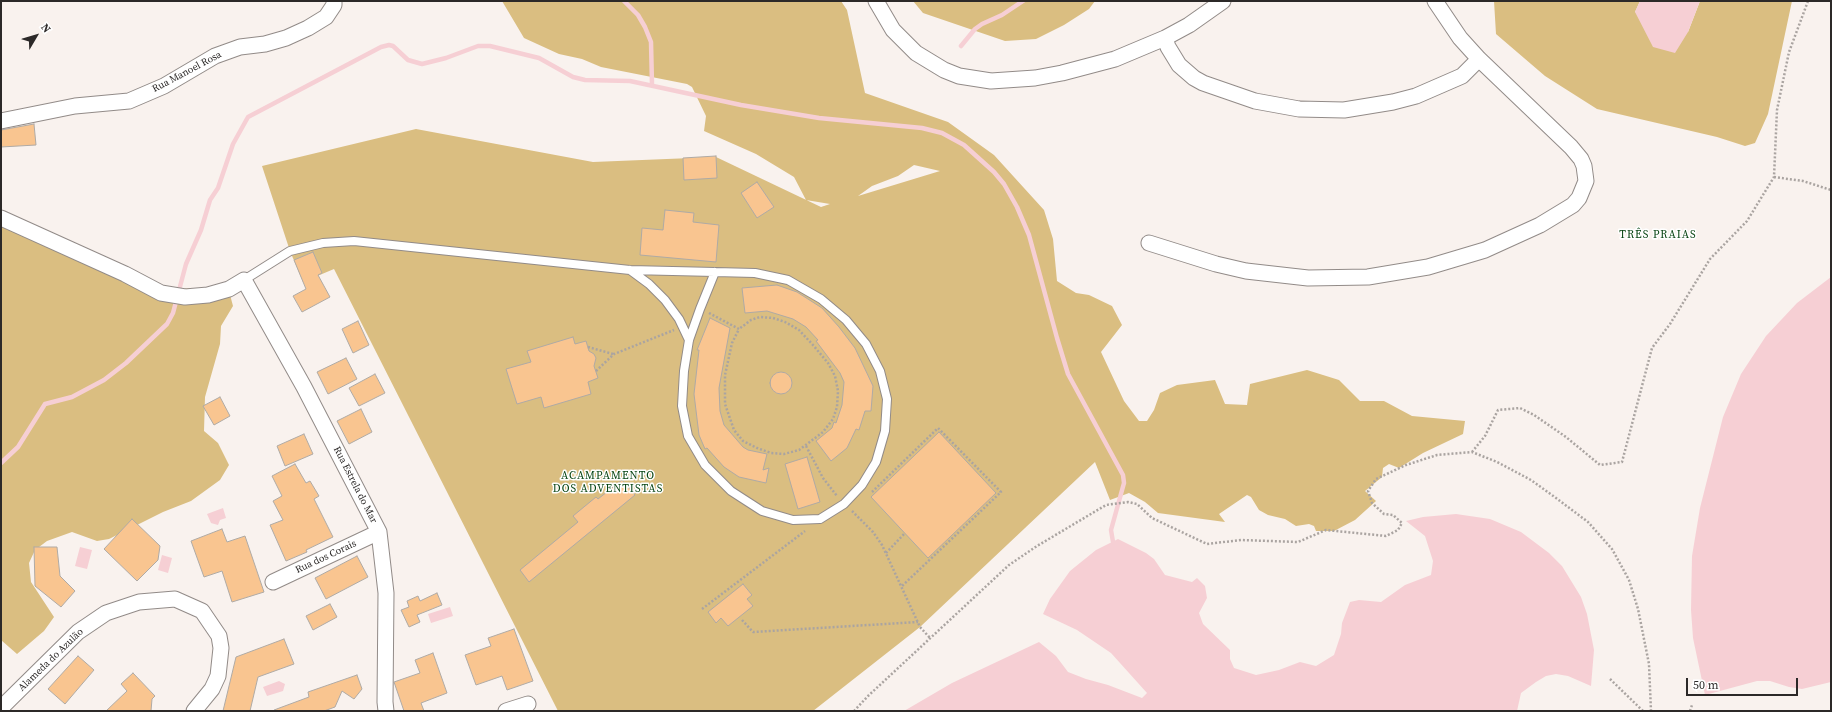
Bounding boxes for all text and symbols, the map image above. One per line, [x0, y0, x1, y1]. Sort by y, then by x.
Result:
north arrow [16, 16, 56, 56]
text: N [37, 21, 54, 36]
street label: Rua Manoel Rosa [150, 49, 224, 95]
district label: TRÊS PRAIAS [1619, 228, 1697, 242]
street label: Rua Estrela do Mar [331, 445, 379, 525]
district label: ACAMPAMENTO DOS ADVENTISTAS [553, 469, 663, 495]
street label: Rua dos Corais [294, 538, 358, 576]
street label: Alameda do Azulão [16, 626, 86, 694]
scale bar [1688, 670, 1800, 696]
text: 50 m [1693, 677, 1719, 693]

